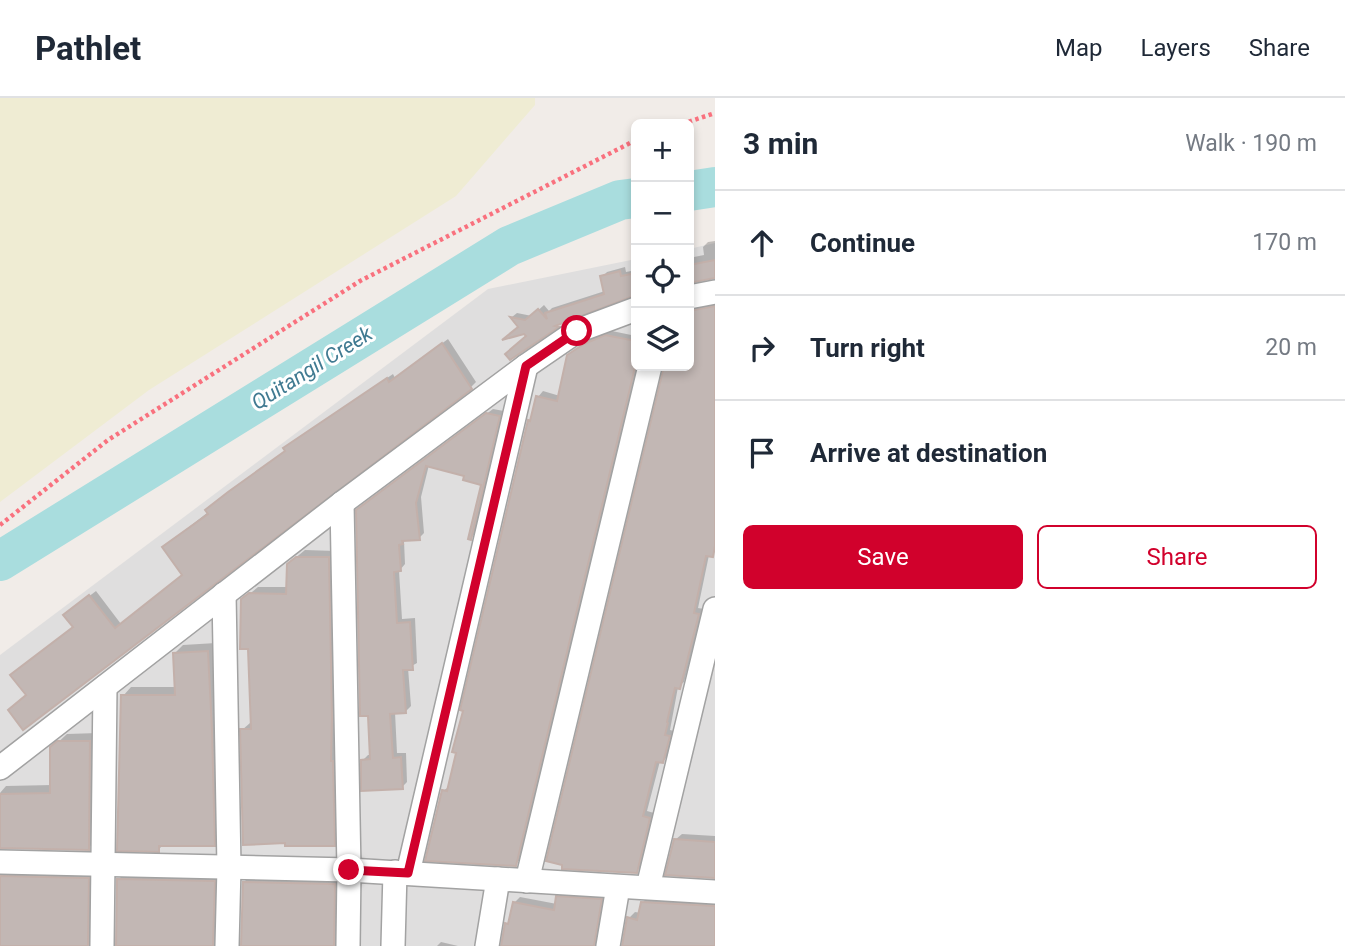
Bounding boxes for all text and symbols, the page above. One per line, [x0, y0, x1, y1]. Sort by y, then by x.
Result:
text: Pathlet [35, 29, 141, 68]
text: Map [1055, 34, 1103, 62]
text: Layers [1141, 34, 1211, 62]
text: Share [1249, 34, 1310, 62]
map controls [631, 119, 694, 371]
button: + [631, 119, 694, 182]
text: 3 min [743, 126, 818, 161]
text: Walk · 190 m [1185, 130, 1317, 157]
button: − [631, 182, 694, 245]
icon: ahead [743, 224, 781, 262]
text: Continue [810, 228, 915, 258]
text: 170 m [1252, 229, 1317, 256]
button: locate [631, 245, 694, 308]
button: layers [631, 308, 694, 371]
route start [561, 315, 592, 346]
water label: Quitangil Creek [247, 321, 377, 415]
icon: right [743, 329, 781, 367]
text: Turn right [810, 333, 925, 363]
text: 20 m [1265, 334, 1317, 361]
icon: arrive [743, 434, 781, 472]
text: Arrive at destination [810, 438, 1047, 468]
button: Save [743, 525, 1023, 589]
button: Share [1037, 525, 1317, 589]
route end [333, 854, 364, 885]

